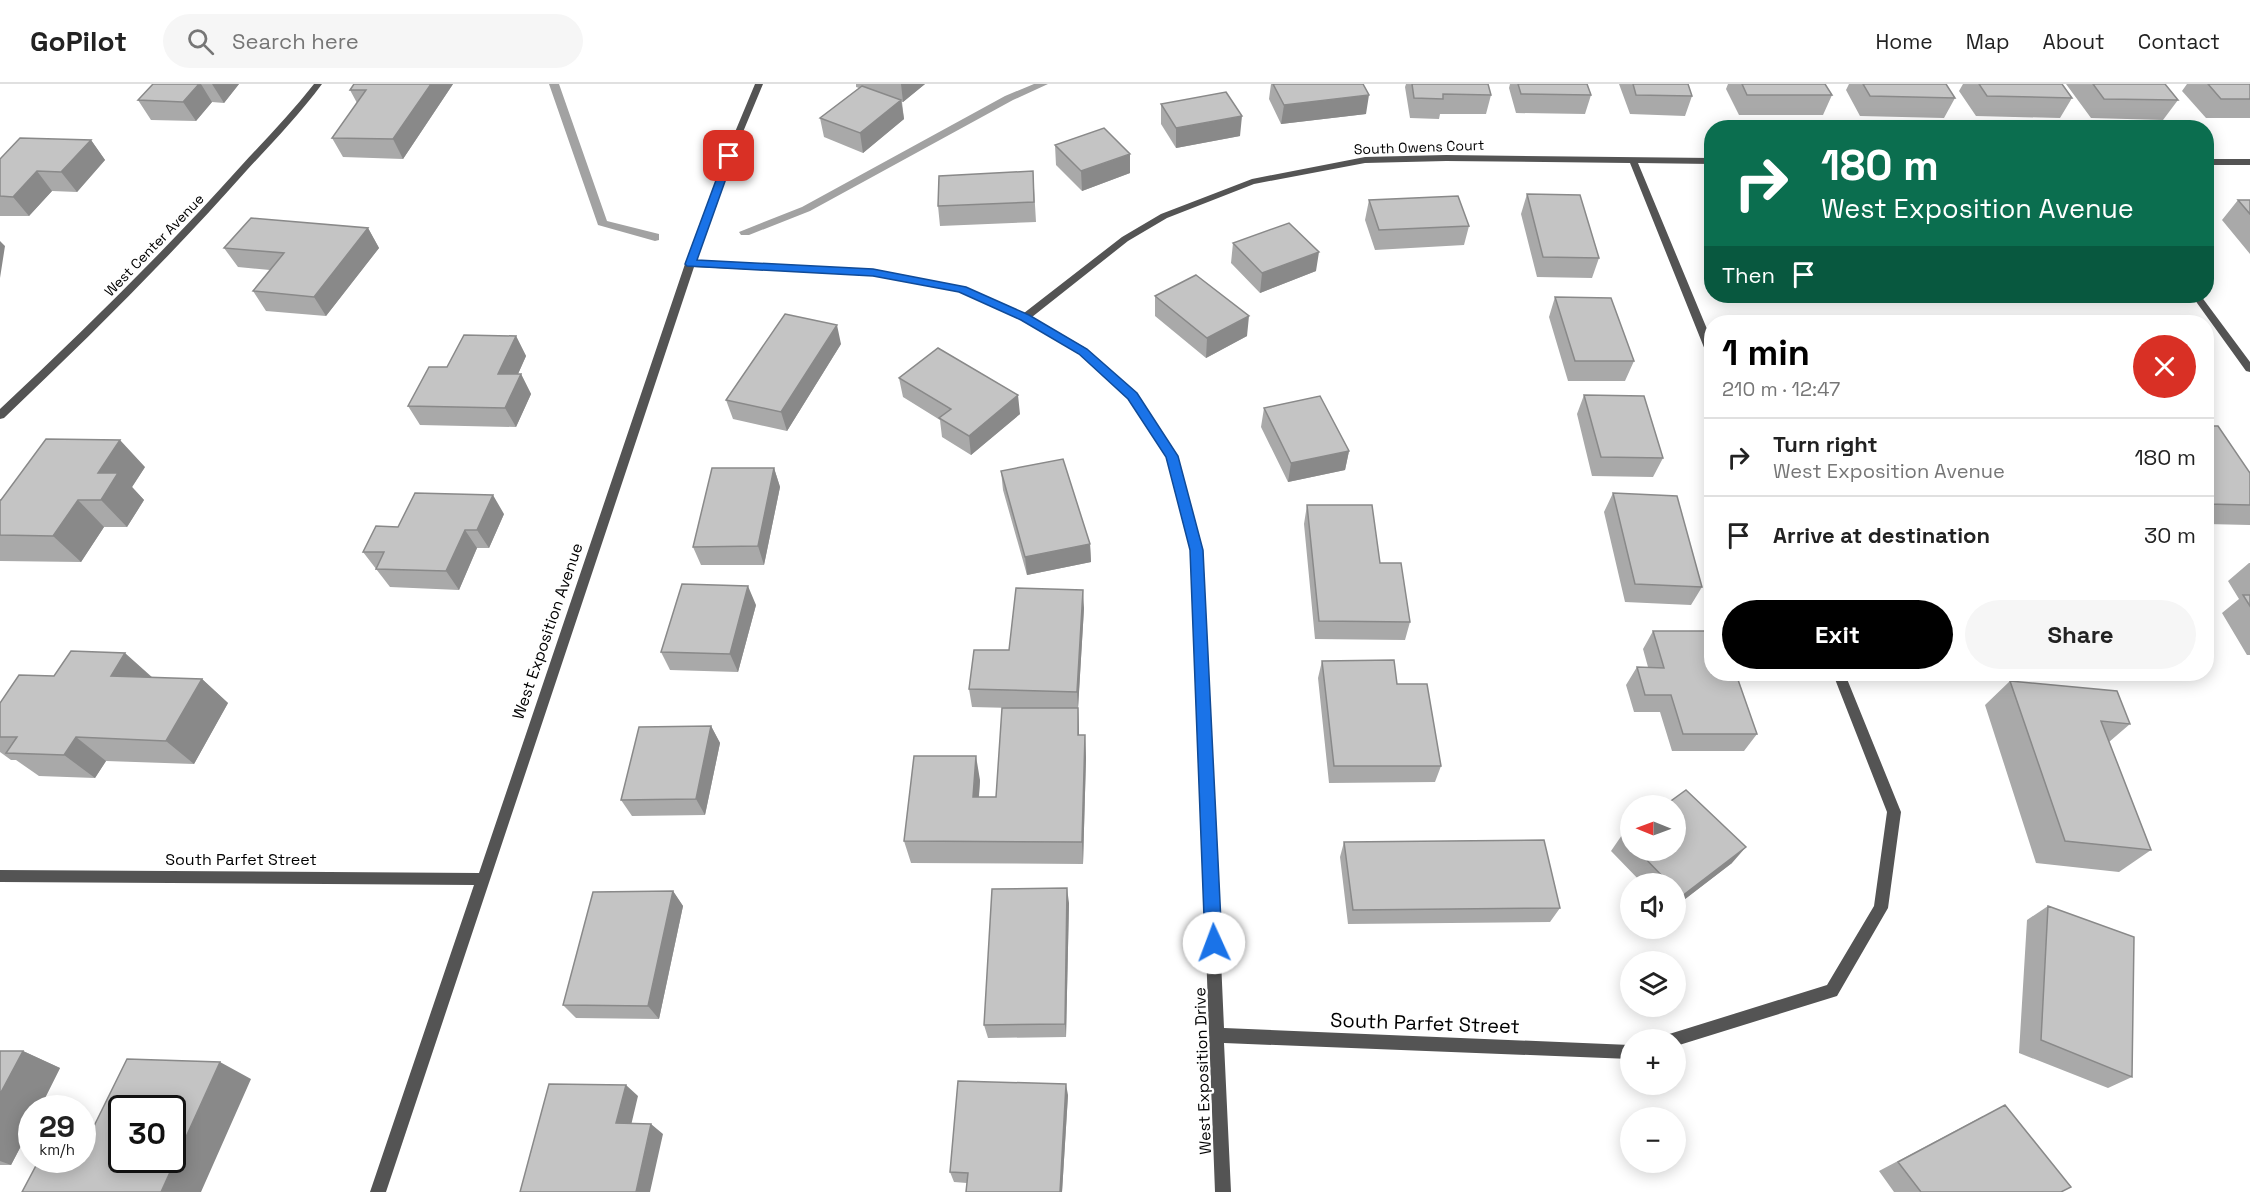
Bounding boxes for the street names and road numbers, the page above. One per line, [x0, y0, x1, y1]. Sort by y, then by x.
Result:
street label: South Owens Court [1353, 136, 1485, 158]
street label: West Center Avenue [100, 190, 208, 300]
street label: West Exposition Avenue [507, 540, 588, 722]
street label: South Parfet Street [165, 849, 317, 870]
street label: West Exposition Drive [1189, 987, 1216, 1155]
street label: South Parfet Street [1330, 1007, 1520, 1039]

